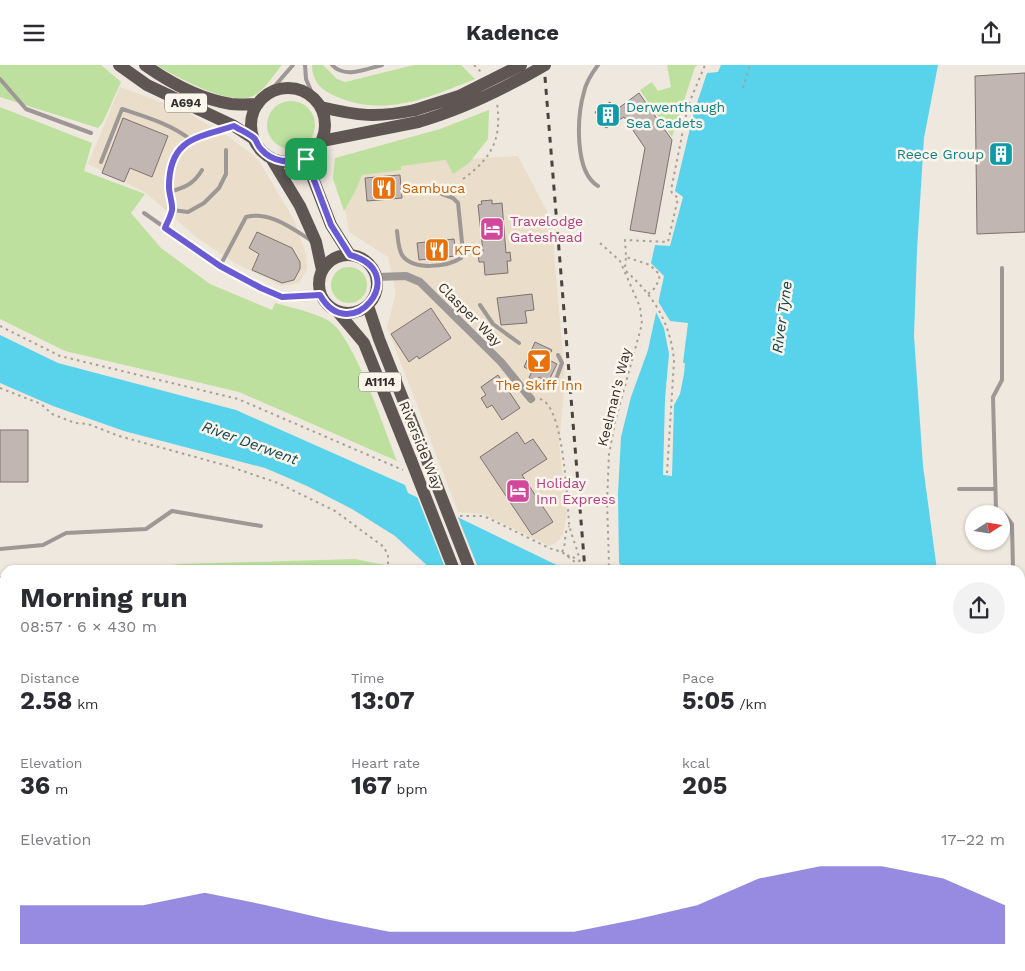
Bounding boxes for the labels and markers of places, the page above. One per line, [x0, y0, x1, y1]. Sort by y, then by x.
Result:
place label: Derwenthaugh Sea Cadets [626, 99, 725, 131]
building icon: Derwenthaugh Sea Cadets [595, 102, 621, 128]
pin [285, 138, 327, 180]
building icon: Reece Group [988, 141, 1014, 167]
place label: Reece Group [897, 146, 984, 162]
restaurant icon: Sambuca [371, 175, 397, 201]
place label: Sambuca [402, 180, 465, 196]
place label: Travelodge Gateshead [510, 213, 583, 245]
hotel icon: Travelodge Gateshead [479, 216, 505, 242]
restaurant icon: KFC [424, 237, 450, 263]
place label: KFC [454, 242, 481, 258]
bar icon: The Skiff Inn [526, 348, 552, 374]
place label: The Skiff Inn [496, 377, 582, 393]
place label: Holiday Inn Express [536, 475, 616, 507]
hotel icon: Holiday Inn Express [505, 478, 531, 504]

